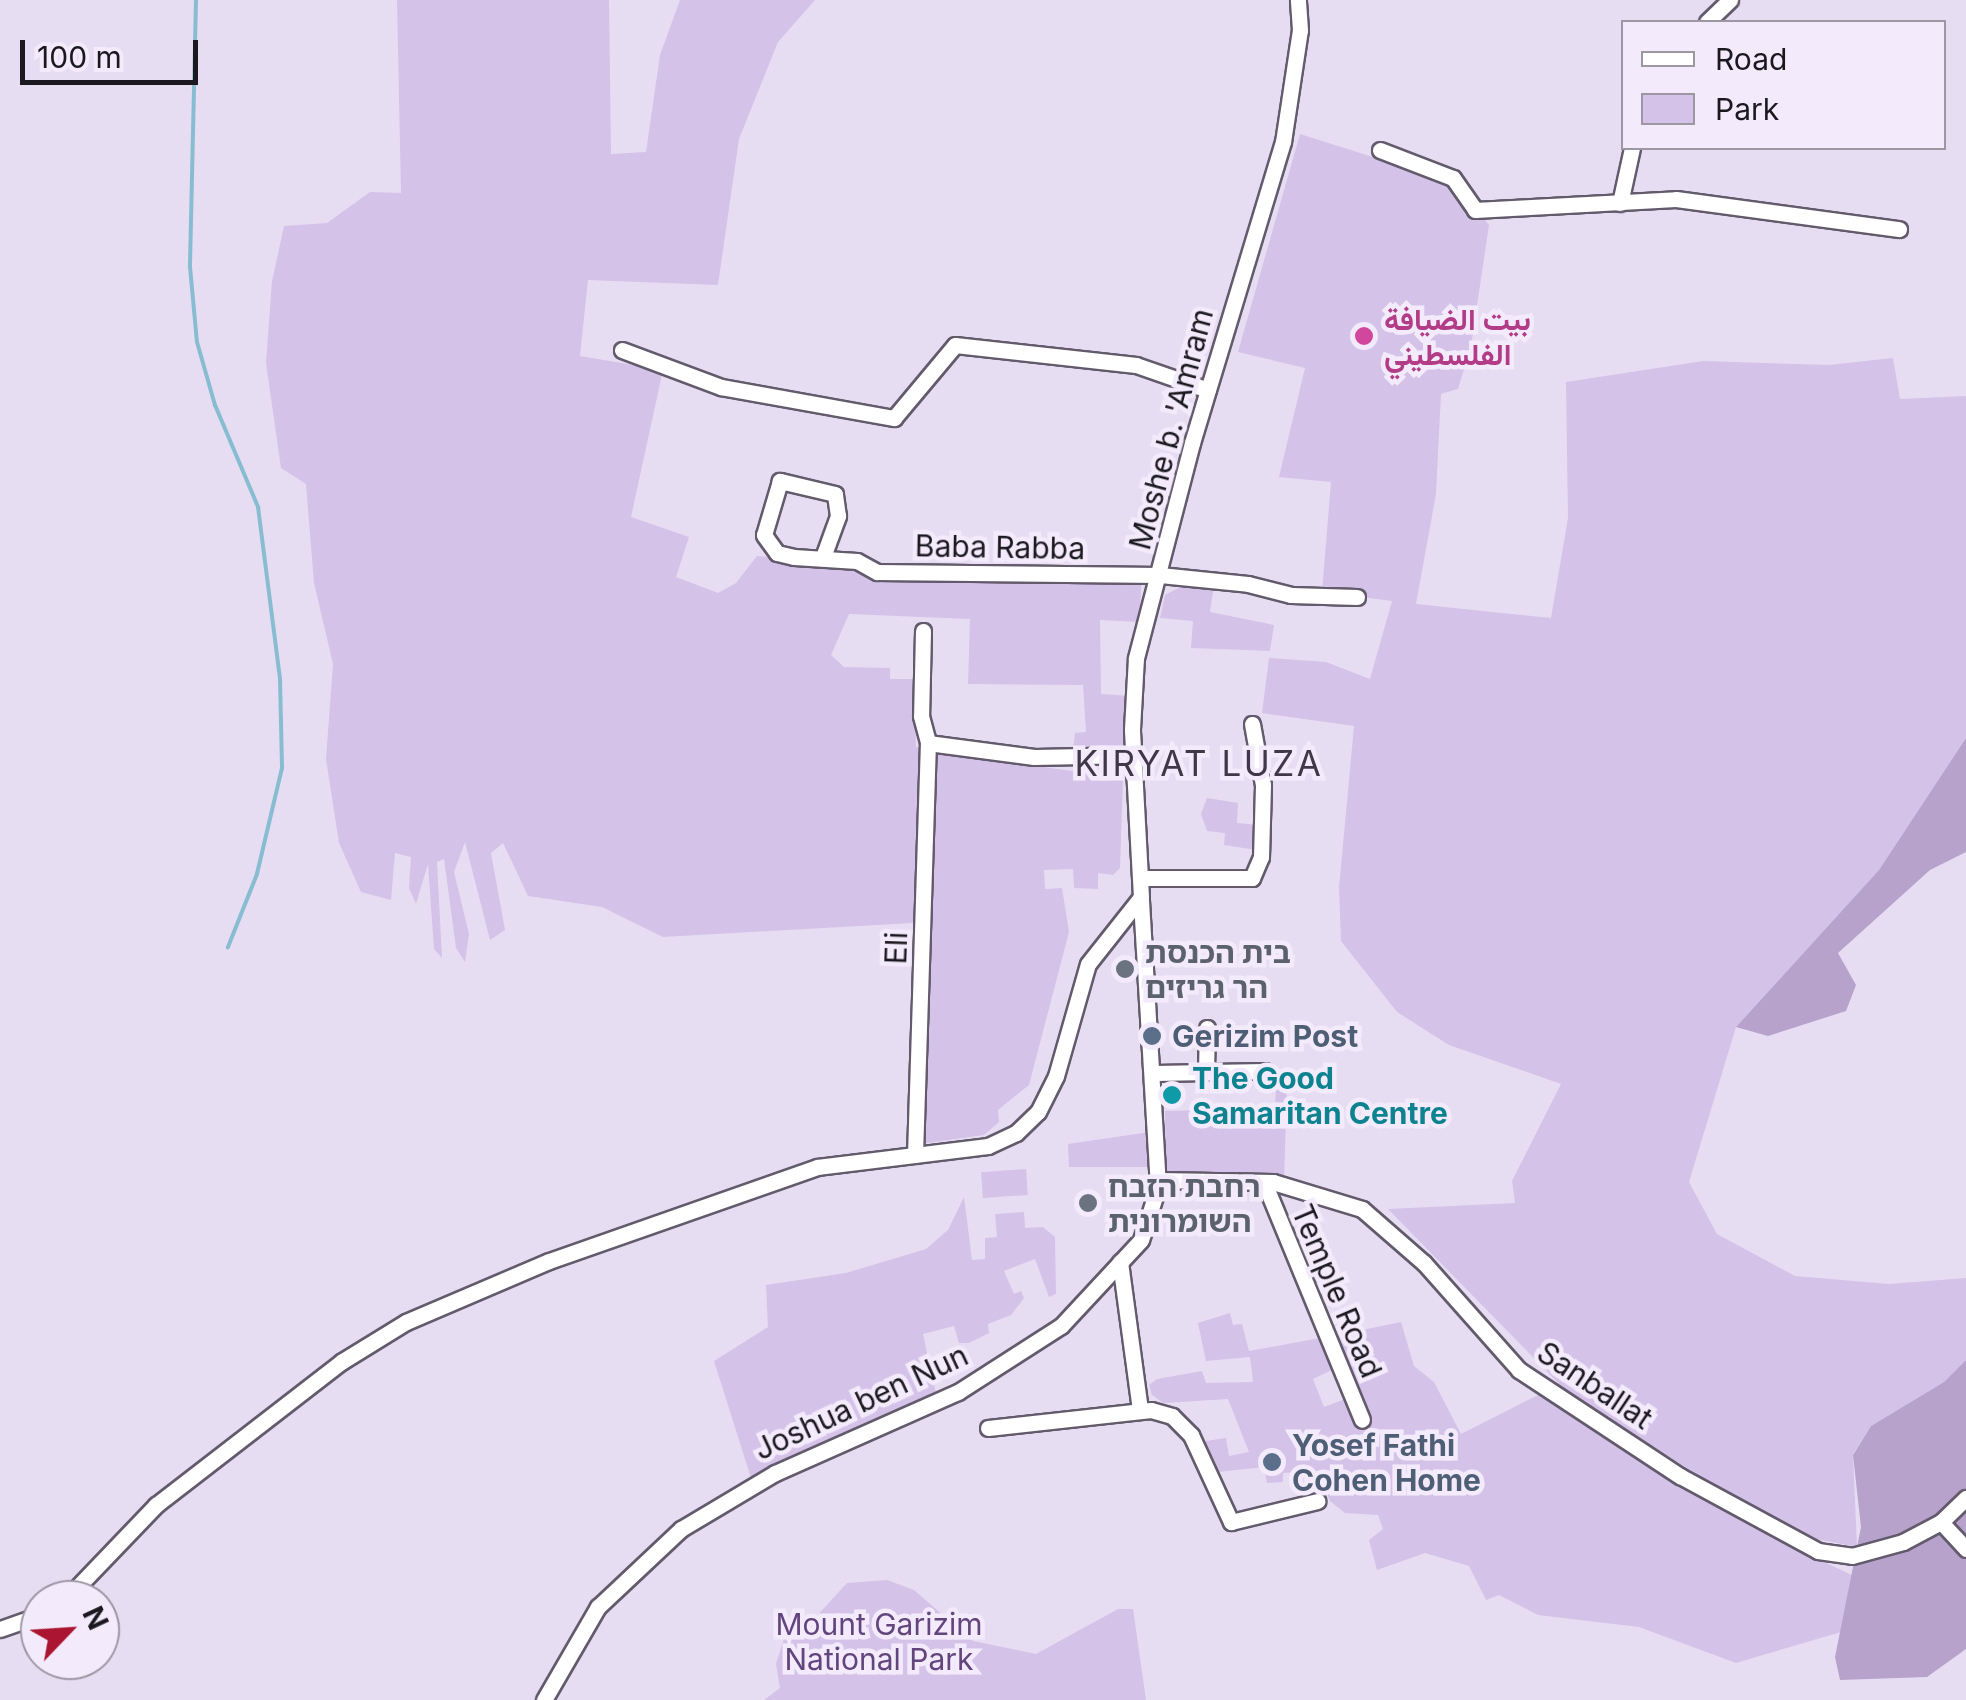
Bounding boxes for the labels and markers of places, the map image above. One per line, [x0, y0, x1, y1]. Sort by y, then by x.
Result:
place label: بيت الضيافة الفلسطيني [1384, 301, 1531, 372]
marker: بيت الضيافة الفلسطيني [1353, 325, 1375, 347]
place label: בית הכנסת הר גריזים [1145, 934, 1291, 1004]
marker: בית הכנסת הר גריזים [1114, 958, 1136, 980]
place label: Gerizim Post [1172, 1018, 1358, 1054]
marker: Gerizim Post [1141, 1025, 1163, 1047]
place label: The Good Samaritan Centre [1192, 1060, 1448, 1130]
marker: The Good Samaritan Centre [1161, 1084, 1183, 1106]
place label: רחבת הזבח השומרונית [1108, 1168, 1261, 1238]
marker: רחבת הזבח השומרונית [1077, 1192, 1099, 1214]
place label: Yosef Fathi Cohen Home [1292, 1427, 1481, 1498]
marker: Yosef Fathi Cohen Home [1261, 1451, 1283, 1473]

